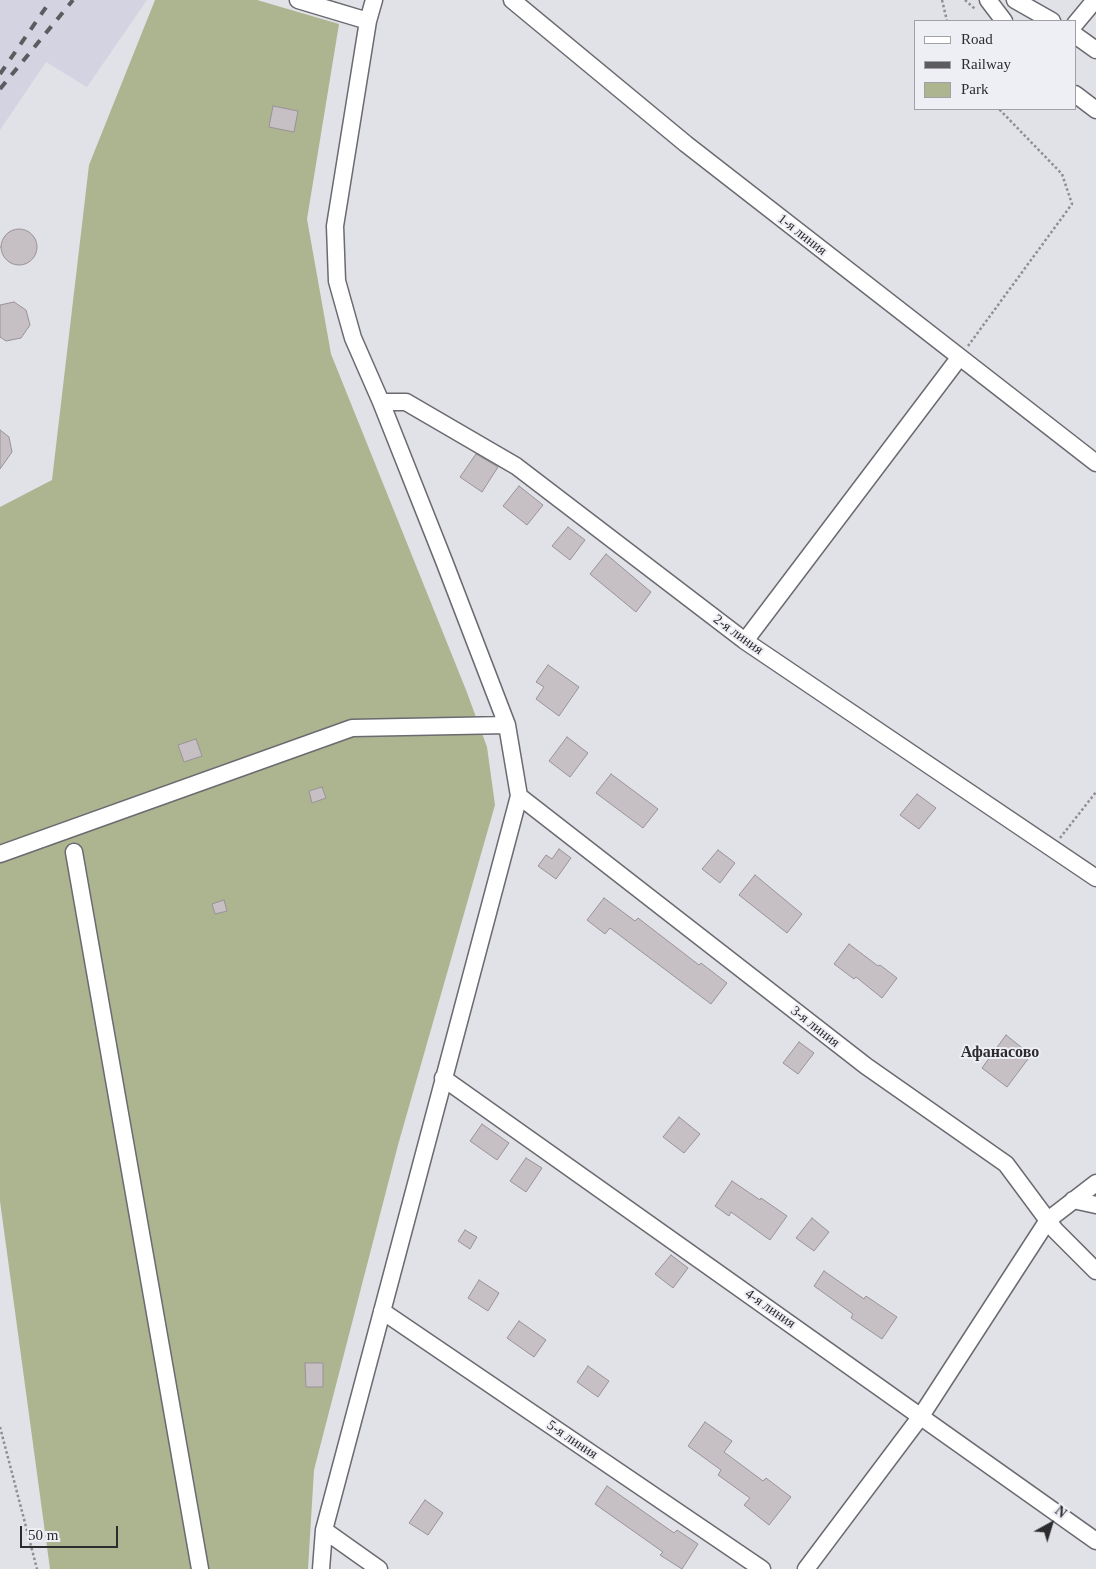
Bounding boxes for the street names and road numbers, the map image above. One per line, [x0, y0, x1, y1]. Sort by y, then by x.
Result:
street label: 1-я линия [774, 211, 830, 259]
street label: 2-я линия [710, 611, 766, 659]
street label: 3-я линия [787, 1003, 843, 1051]
street label: 4-я линия [742, 1286, 798, 1332]
street label: 5-я линия [543, 1417, 601, 1463]

